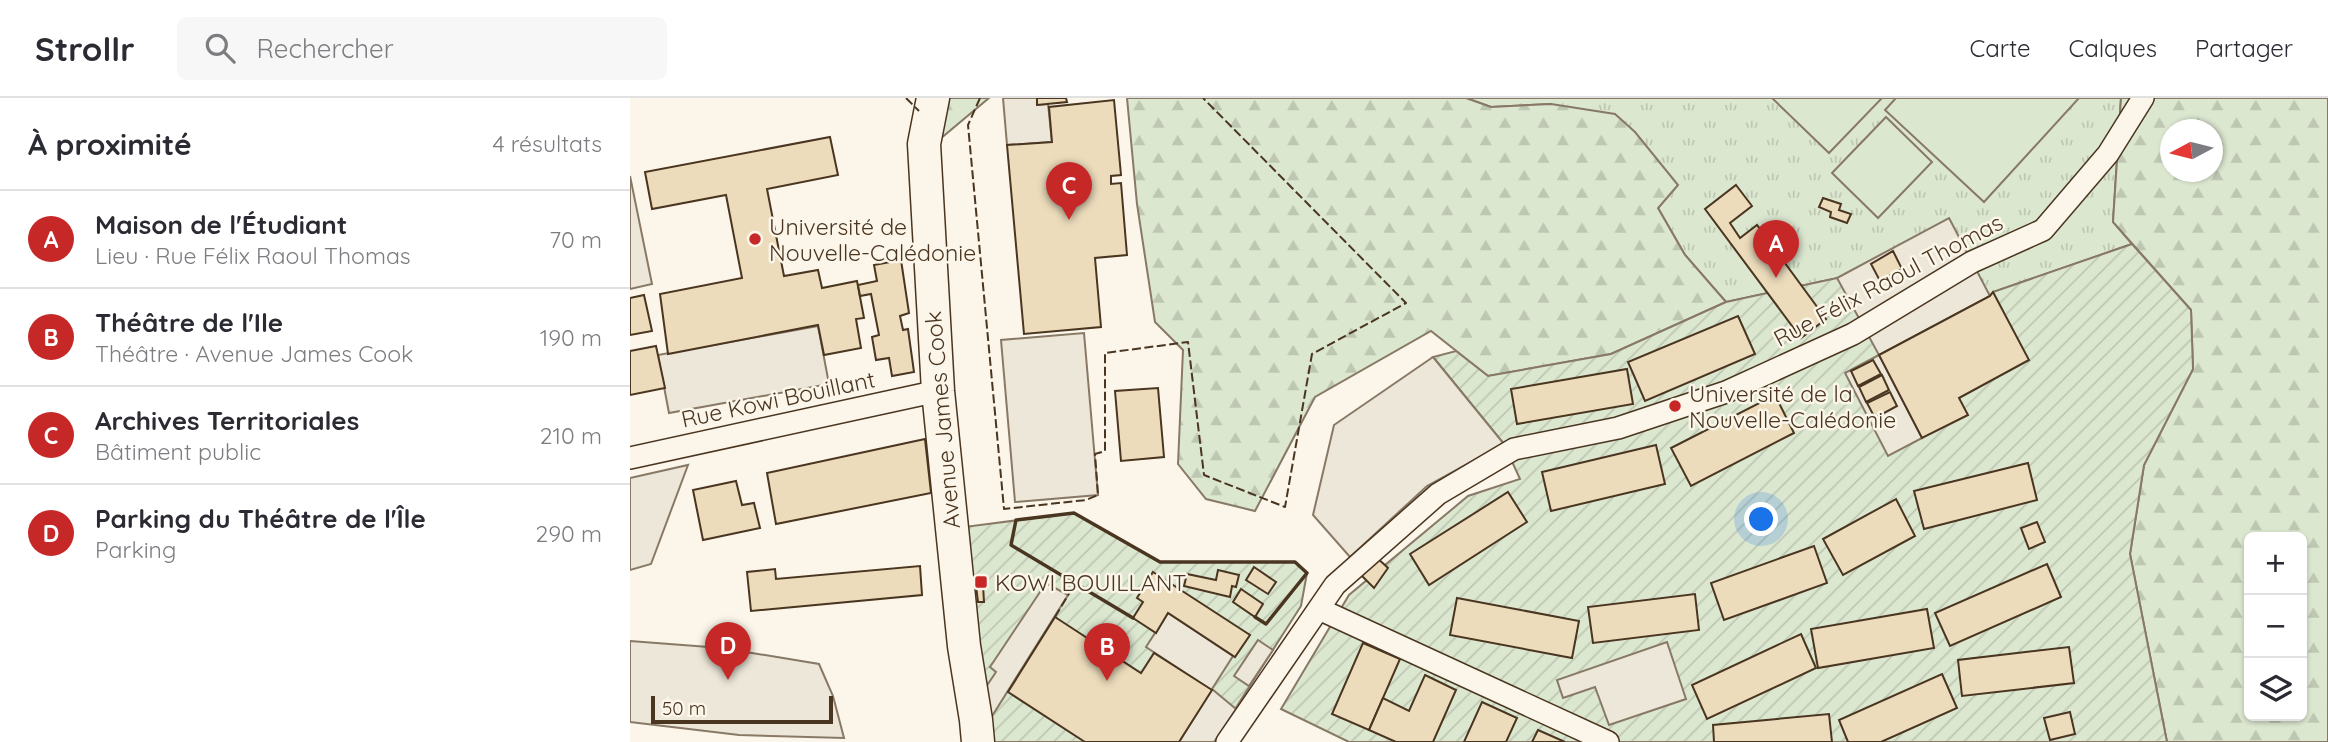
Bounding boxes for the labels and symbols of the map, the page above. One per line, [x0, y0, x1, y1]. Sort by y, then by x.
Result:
north arrow [2160, 119, 2223, 182]
pin: C [1046, 162, 1092, 220]
street label: Rue Félix Raoul Thomas [1768, 207, 2008, 353]
place label: Université de Nouvelle-Calédonie [769, 212, 976, 267]
pin: A [1753, 220, 1799, 278]
marker: Université de Nouvelle-Calédonie [747, 231, 763, 247]
street label: Avenue James Cook [918, 310, 966, 530]
street label: Rue Kowi Bouillant [678, 364, 878, 434]
place label: Université de la Nouvelle-Calédonie [1689, 379, 1896, 434]
marker: Université de la Nouvelle-Calédonie [1667, 398, 1683, 414]
your location [1744, 502, 1778, 536]
place label: KOWI BOUILLANT [995, 568, 1186, 597]
marker: KOWI BOUILLANT [973, 574, 989, 590]
pin: D [705, 622, 751, 680]
pin: B [1084, 623, 1130, 681]
scale bar [651, 693, 833, 725]

